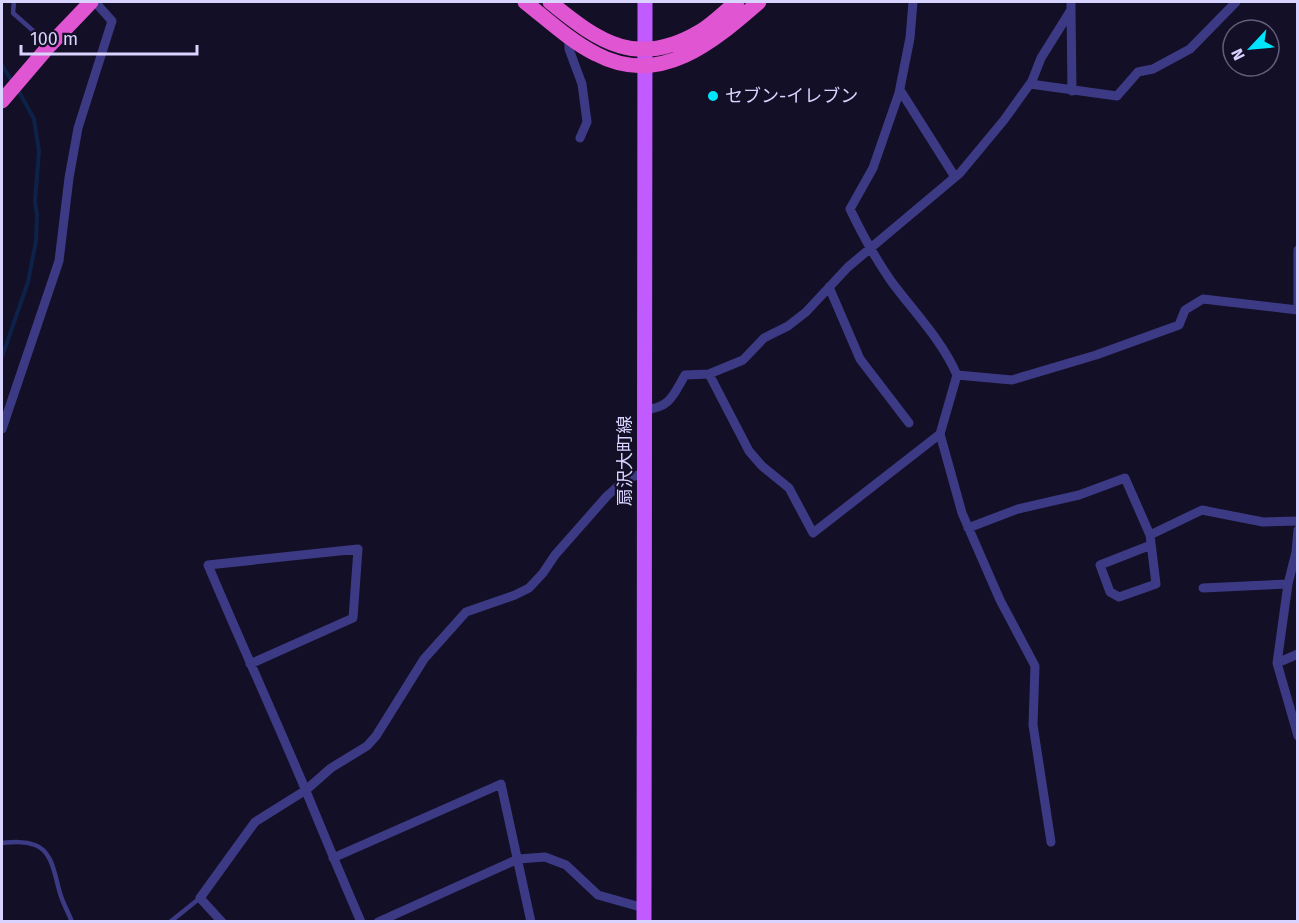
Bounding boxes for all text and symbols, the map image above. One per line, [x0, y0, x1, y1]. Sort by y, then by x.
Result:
scale bar [21, 18, 196, 56]
north arrow [1221, 18, 1281, 78]
text: 100 m [30, 28, 78, 50]
text: N [1227, 45, 1249, 63]
place label: セブン-イレブン [725, 85, 858, 107]
marker: セブン-イレブン [706, 89, 720, 103]
street label: 扇沢大町線 [614, 416, 636, 506]

